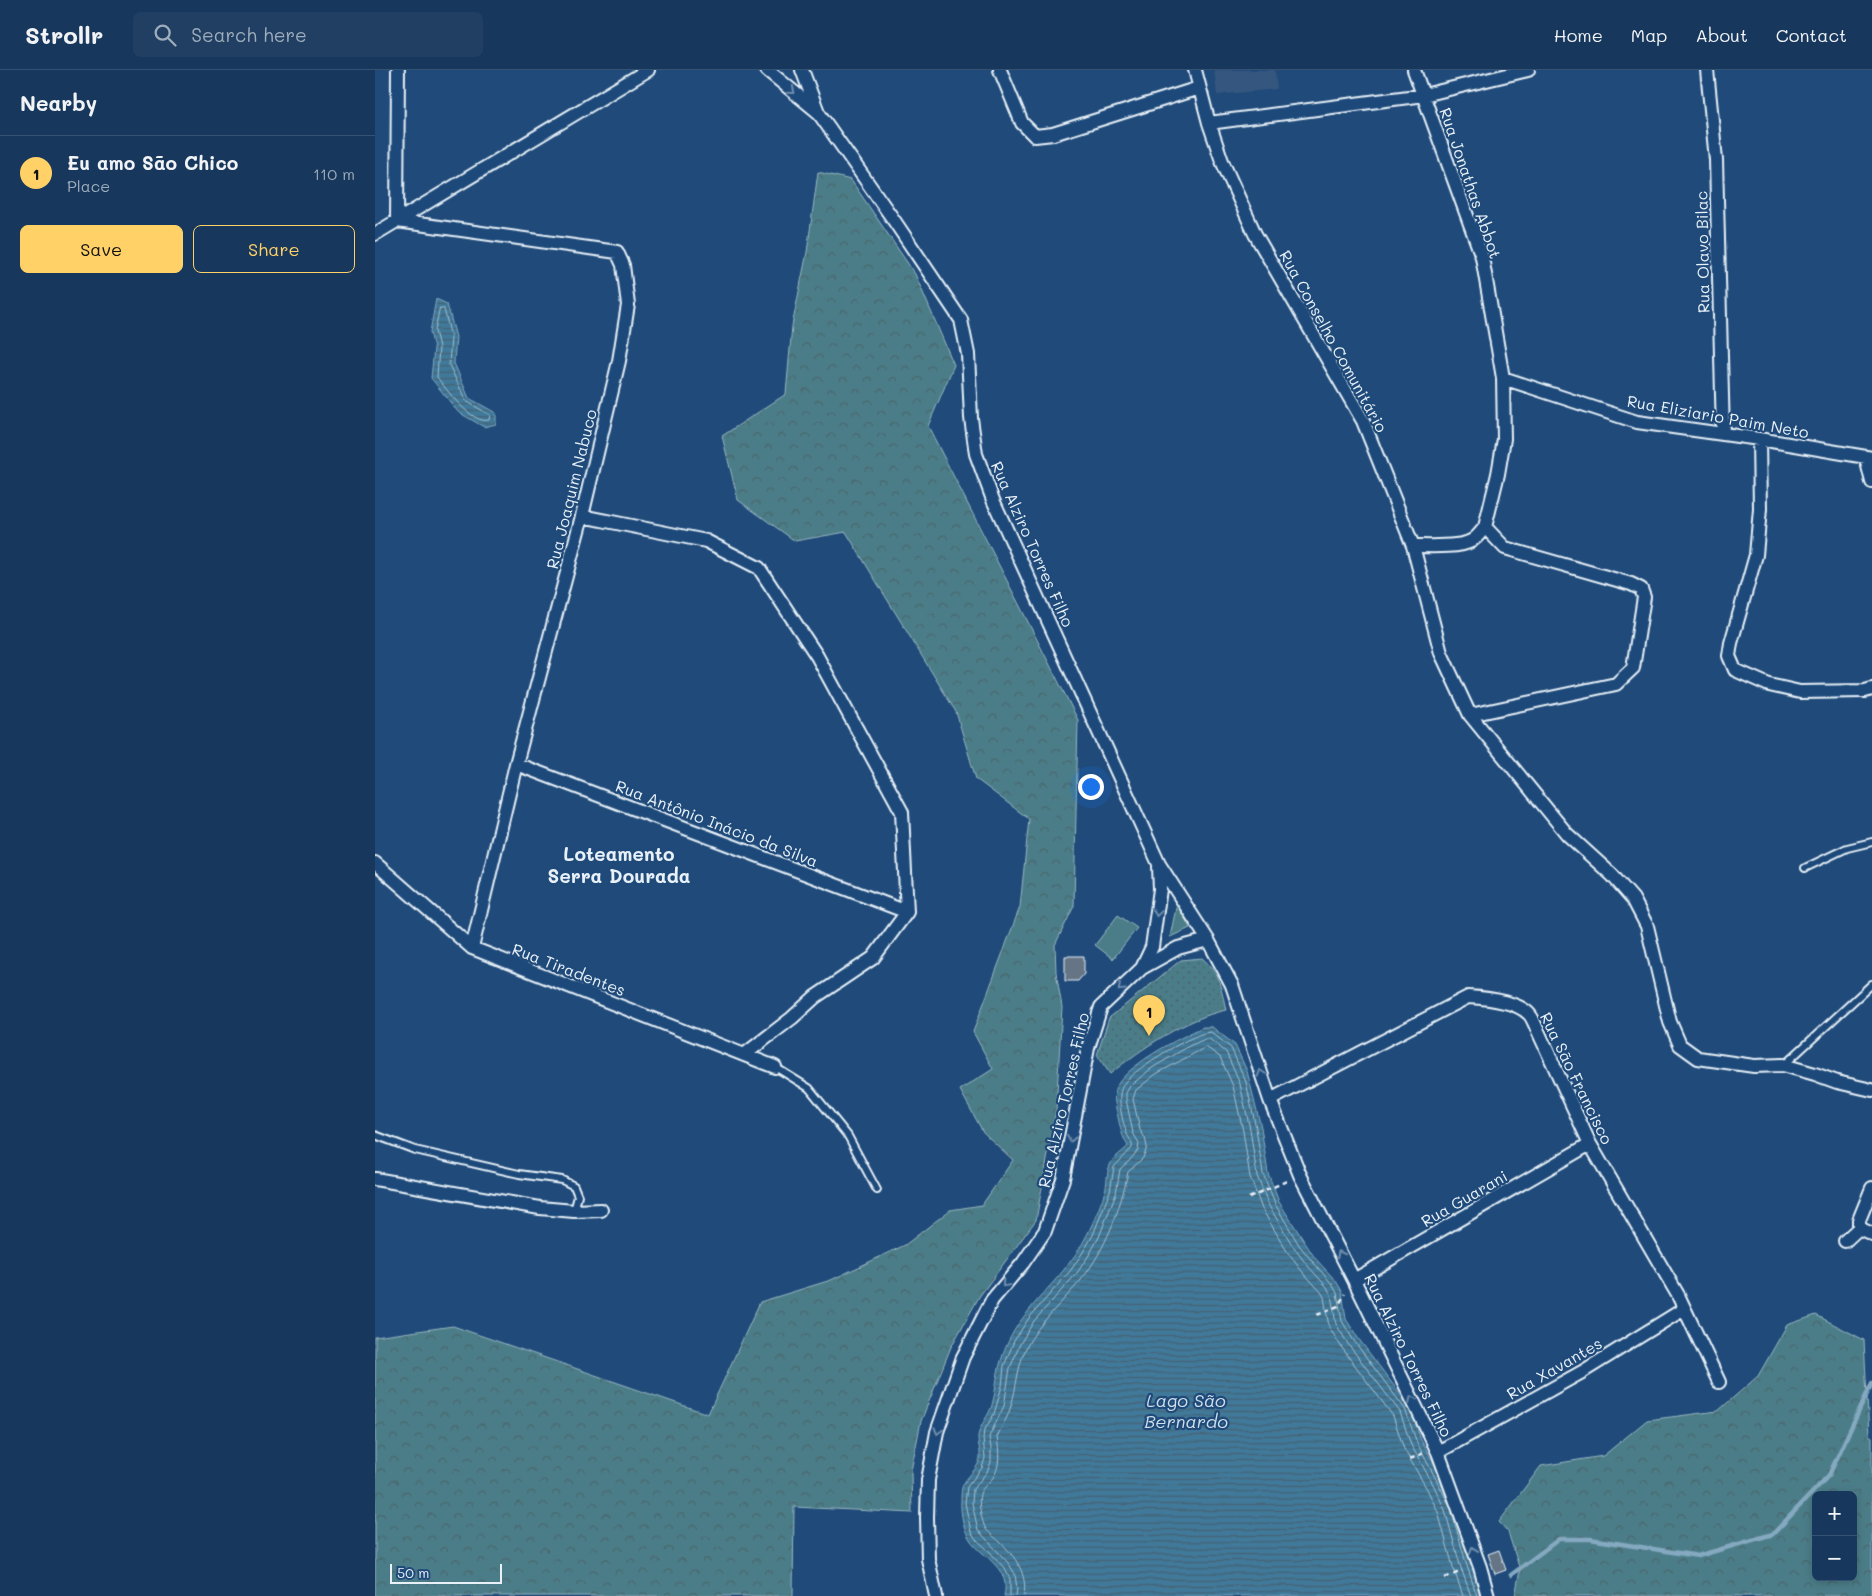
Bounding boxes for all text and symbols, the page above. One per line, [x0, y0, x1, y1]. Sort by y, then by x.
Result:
search box [133, 12, 483, 57]
text: Strollr [25, 19, 103, 50]
icon: search [151, 21, 179, 49]
text: Search here [191, 22, 307, 47]
text: Home [1554, 23, 1603, 47]
text: Map [1631, 23, 1667, 47]
text: About [1695, 23, 1748, 47]
text: Contact [1776, 23, 1847, 47]
one-way arrow [786, 85, 795, 93]
text: Nearby [20, 89, 97, 116]
street label: Rua Jonathas Abbot [1435, 105, 1507, 261]
text: Eu amo São Chico [67, 150, 238, 175]
text: 1 [32, 163, 40, 184]
text: 110 m [313, 163, 355, 184]
text: Place [67, 175, 110, 196]
street label: Rua Olavo Bilac [1690, 191, 1714, 313]
button: Save [20, 225, 183, 273]
button: Share [193, 225, 355, 273]
street label: Rua Conselho Comunitário [1275, 246, 1393, 436]
street label: Rua Eliziario Paim Neto [1625, 390, 1811, 442]
street label: Rua Joaquim Nabuco [541, 407, 601, 571]
street label: Rua Alziro Torres Filho [987, 458, 1079, 630]
your location [1078, 774, 1104, 800]
street label: Rua Antônio Inácio da Silva [613, 775, 821, 871]
district label: Loteamento Serra Dourada [548, 841, 690, 888]
one-way arrow [1152, 909, 1163, 917]
street label: Rua Tiradentes [509, 938, 629, 1000]
one-way arrow [1118, 982, 1127, 991]
pin: 1 [1133, 995, 1165, 1036]
street label: Rua São Francisco [1536, 1008, 1618, 1148]
street label: Rua Alziro Torres Filho [1033, 1010, 1093, 1190]
one-way arrow [1257, 1069, 1267, 1078]
one-way arrow [1066, 1134, 1076, 1143]
street label: Rua Guarani [1417, 1165, 1511, 1231]
one-way arrow [1336, 1250, 1346, 1259]
street label: Rua Alziro Torres Filho [1360, 1270, 1458, 1440]
one-way arrow [1002, 1278, 1011, 1287]
street label: Rua Xavantes [1503, 1332, 1605, 1404]
water label: Lago São Bernardo [1144, 1388, 1228, 1433]
one-way arrow [1408, 1395, 1418, 1404]
one-way arrow [934, 1426, 944, 1434]
map controls [1812, 1491, 1857, 1581]
button: + [1812, 1491, 1857, 1536]
button: − [1812, 1536, 1857, 1581]
one-way arrow [1469, 1546, 1479, 1554]
scale bar [390, 1561, 503, 1584]
text: 50 m [397, 1563, 429, 1582]

